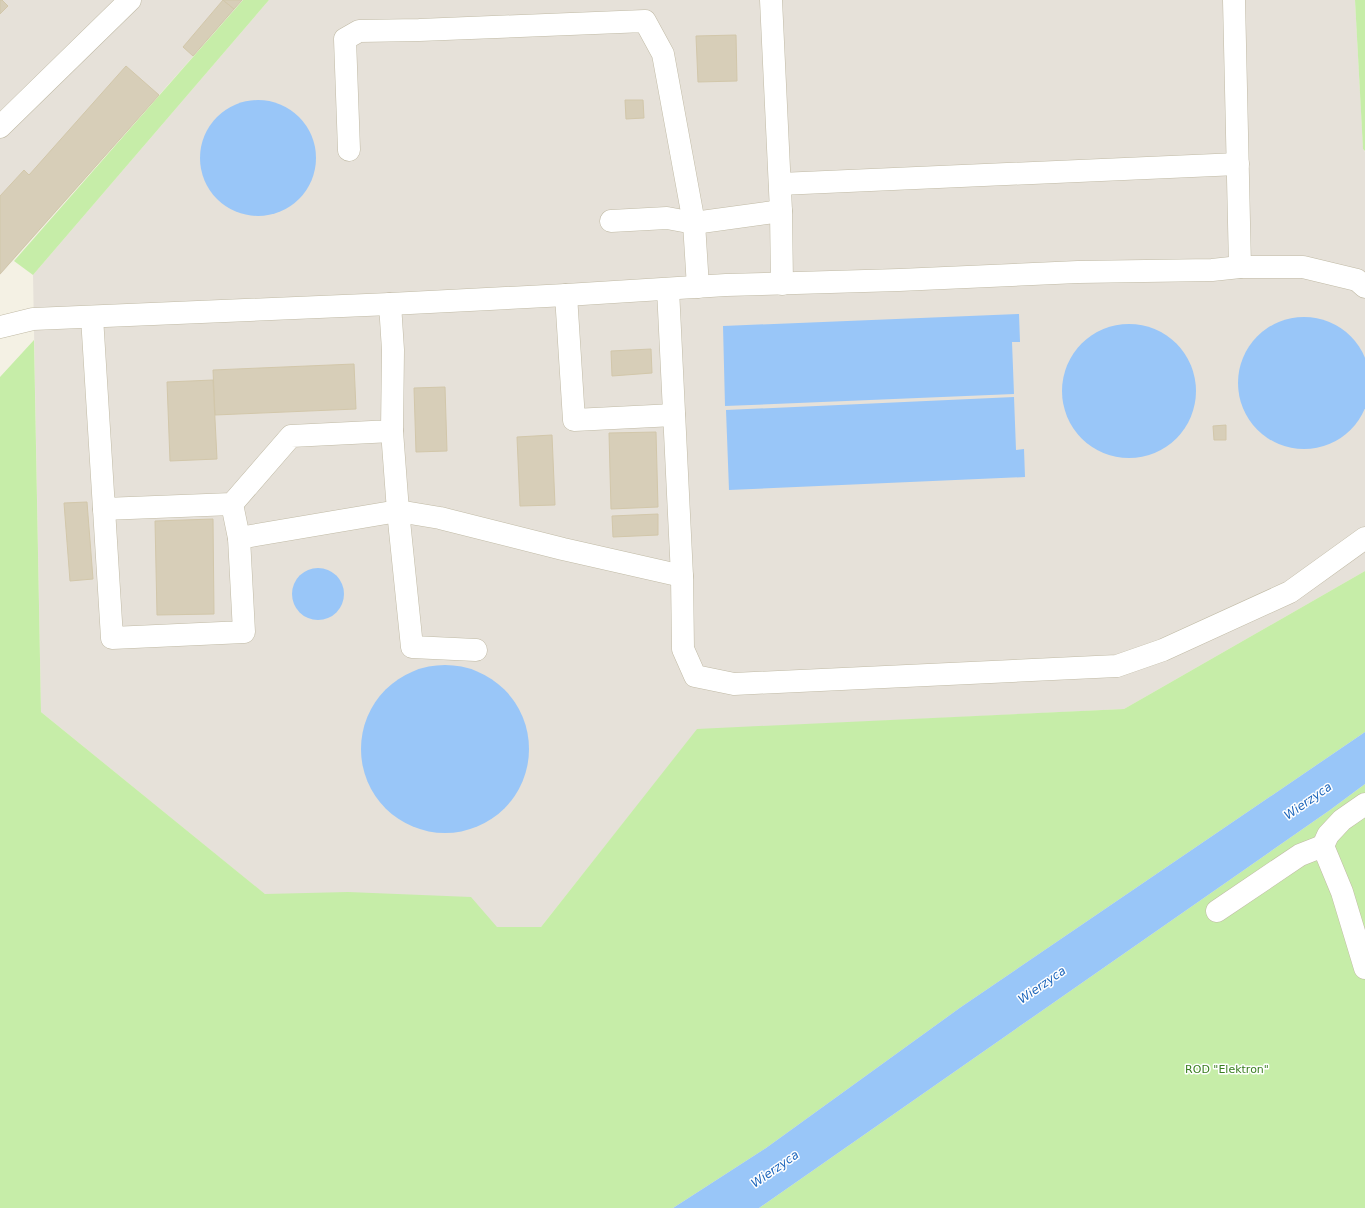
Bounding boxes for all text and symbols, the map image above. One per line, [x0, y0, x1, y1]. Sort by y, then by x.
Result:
water label: Wierzyca [1282, 780, 1334, 822]
water label: Wierzyca [1016, 964, 1068, 1006]
park label: ROD "Elektron" [1185, 1063, 1269, 1076]
water label: Wierzyca [749, 1148, 801, 1190]

